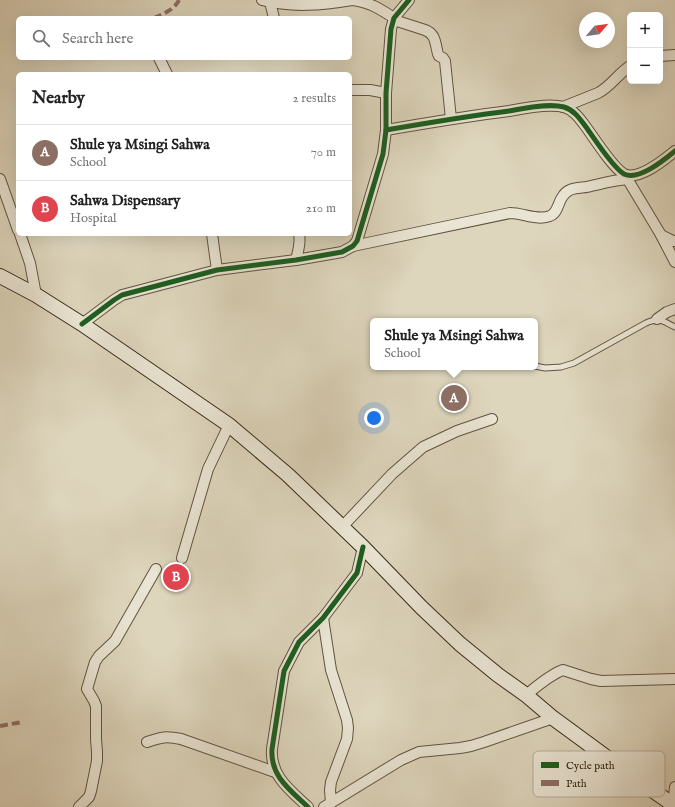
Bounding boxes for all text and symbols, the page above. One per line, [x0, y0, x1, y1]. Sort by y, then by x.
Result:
north arrow [579, 12, 615, 48]
map controls [627, 12, 663, 84]
button: + [627, 12, 663, 48]
search box [16, 16, 352, 60]
icon: search [30, 27, 52, 49]
text: Search here [62, 29, 133, 48]
button: − [627, 48, 663, 84]
text: Nearby [32, 88, 85, 109]
text: 2 results [292, 90, 336, 107]
text: Shule ya Msingi Sahwa [70, 135, 210, 154]
text: A [41, 144, 49, 161]
text: 70 m [311, 144, 336, 161]
text: School [70, 154, 107, 171]
text: Sahwa Dispensary [70, 191, 181, 210]
text: B [41, 200, 49, 217]
text: 210 m [306, 200, 336, 217]
text: Hospital [70, 210, 117, 227]
popup [370, 318, 538, 370]
text: Shule ya Msingi Sahwa [384, 326, 524, 345]
text: School [384, 345, 421, 362]
pin: A [441, 383, 467, 413]
your location [364, 408, 384, 428]
pin: B [163, 562, 189, 592]
legend [533, 751, 665, 797]
text: Cycle path [566, 759, 615, 773]
text: Path [566, 777, 587, 791]

